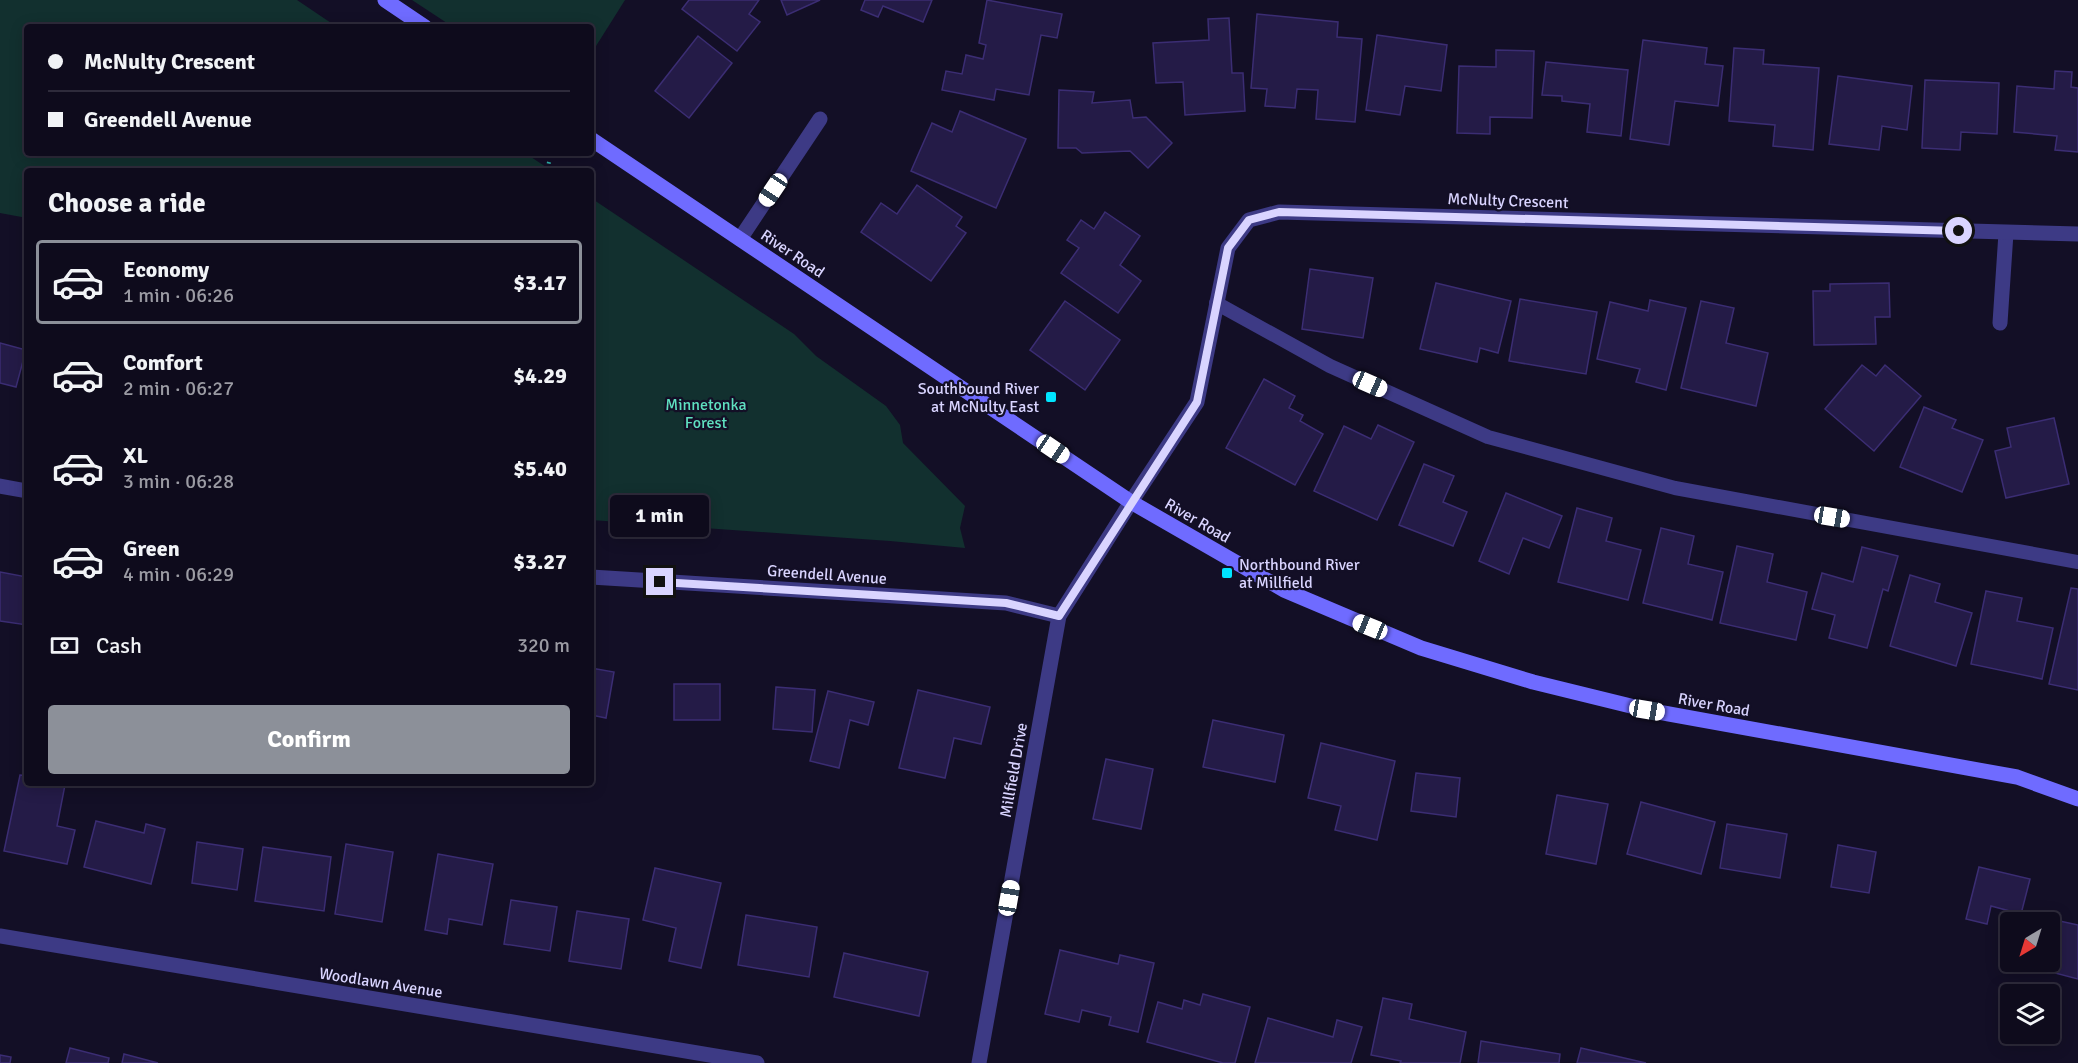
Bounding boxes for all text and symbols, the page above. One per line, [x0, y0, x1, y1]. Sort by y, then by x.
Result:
text: McNulty Crescent [84, 48, 255, 75]
text: Greendell Avenue [84, 106, 252, 133]
car [755, 170, 791, 210]
text: Choose a ride [48, 187, 206, 220]
street label: McNulty Crescent [1447, 189, 1569, 213]
route start [1945, 217, 1972, 244]
street label: River Road [757, 225, 828, 282]
icon: car [51, 255, 105, 309]
text: Economy [123, 256, 209, 283]
text: $3.17 [513, 269, 567, 296]
text: 1 min · 06:26 [123, 283, 234, 308]
icon: car [51, 348, 105, 402]
text: Comfort [123, 349, 203, 376]
text: $4.29 [513, 362, 567, 389]
car [1350, 368, 1390, 400]
text: 2 min · 06:27 [123, 376, 234, 401]
place label: Southbound River at McNulty East [918, 379, 1039, 417]
marker: Southbound River at McNulty East [1044, 390, 1058, 404]
park label: Minnetonka Forest [665, 395, 747, 433]
car [1033, 431, 1073, 467]
icon: car [51, 441, 105, 495]
text: XL [123, 442, 148, 469]
text: $5.40 [513, 455, 567, 482]
text: 3 min · 06:28 [123, 469, 234, 494]
street label: River Road [1161, 494, 1234, 548]
callout: 1 min [610, 495, 710, 537]
text: 1 min [635, 503, 684, 528]
car [1813, 505, 1851, 529]
icon: car [51, 534, 105, 588]
text: Green [123, 535, 180, 562]
text: $3.27 [513, 548, 567, 575]
place label: Northbound River at Millfield [1239, 555, 1360, 593]
street label: Greendell Avenue [766, 561, 887, 589]
text: 4 min · 06:29 [123, 562, 234, 587]
marker: Northbound River at Millfield [1220, 566, 1234, 580]
route end [646, 568, 673, 595]
car [1350, 612, 1390, 642]
icon: cash [48, 629, 81, 662]
text: Cash [96, 632, 142, 659]
text: 320 m [517, 633, 570, 658]
street label: River Road [1676, 689, 1751, 721]
car [1628, 698, 1666, 722]
button: Confirm [48, 705, 570, 774]
street label: Millfield Drive [996, 721, 1032, 819]
car [997, 879, 1021, 917]
north arrow [2000, 912, 2060, 972]
map controls [2000, 912, 2060, 1044]
street label: Woodlawn Avenue [318, 963, 444, 1003]
button: layers [2000, 984, 2060, 1044]

